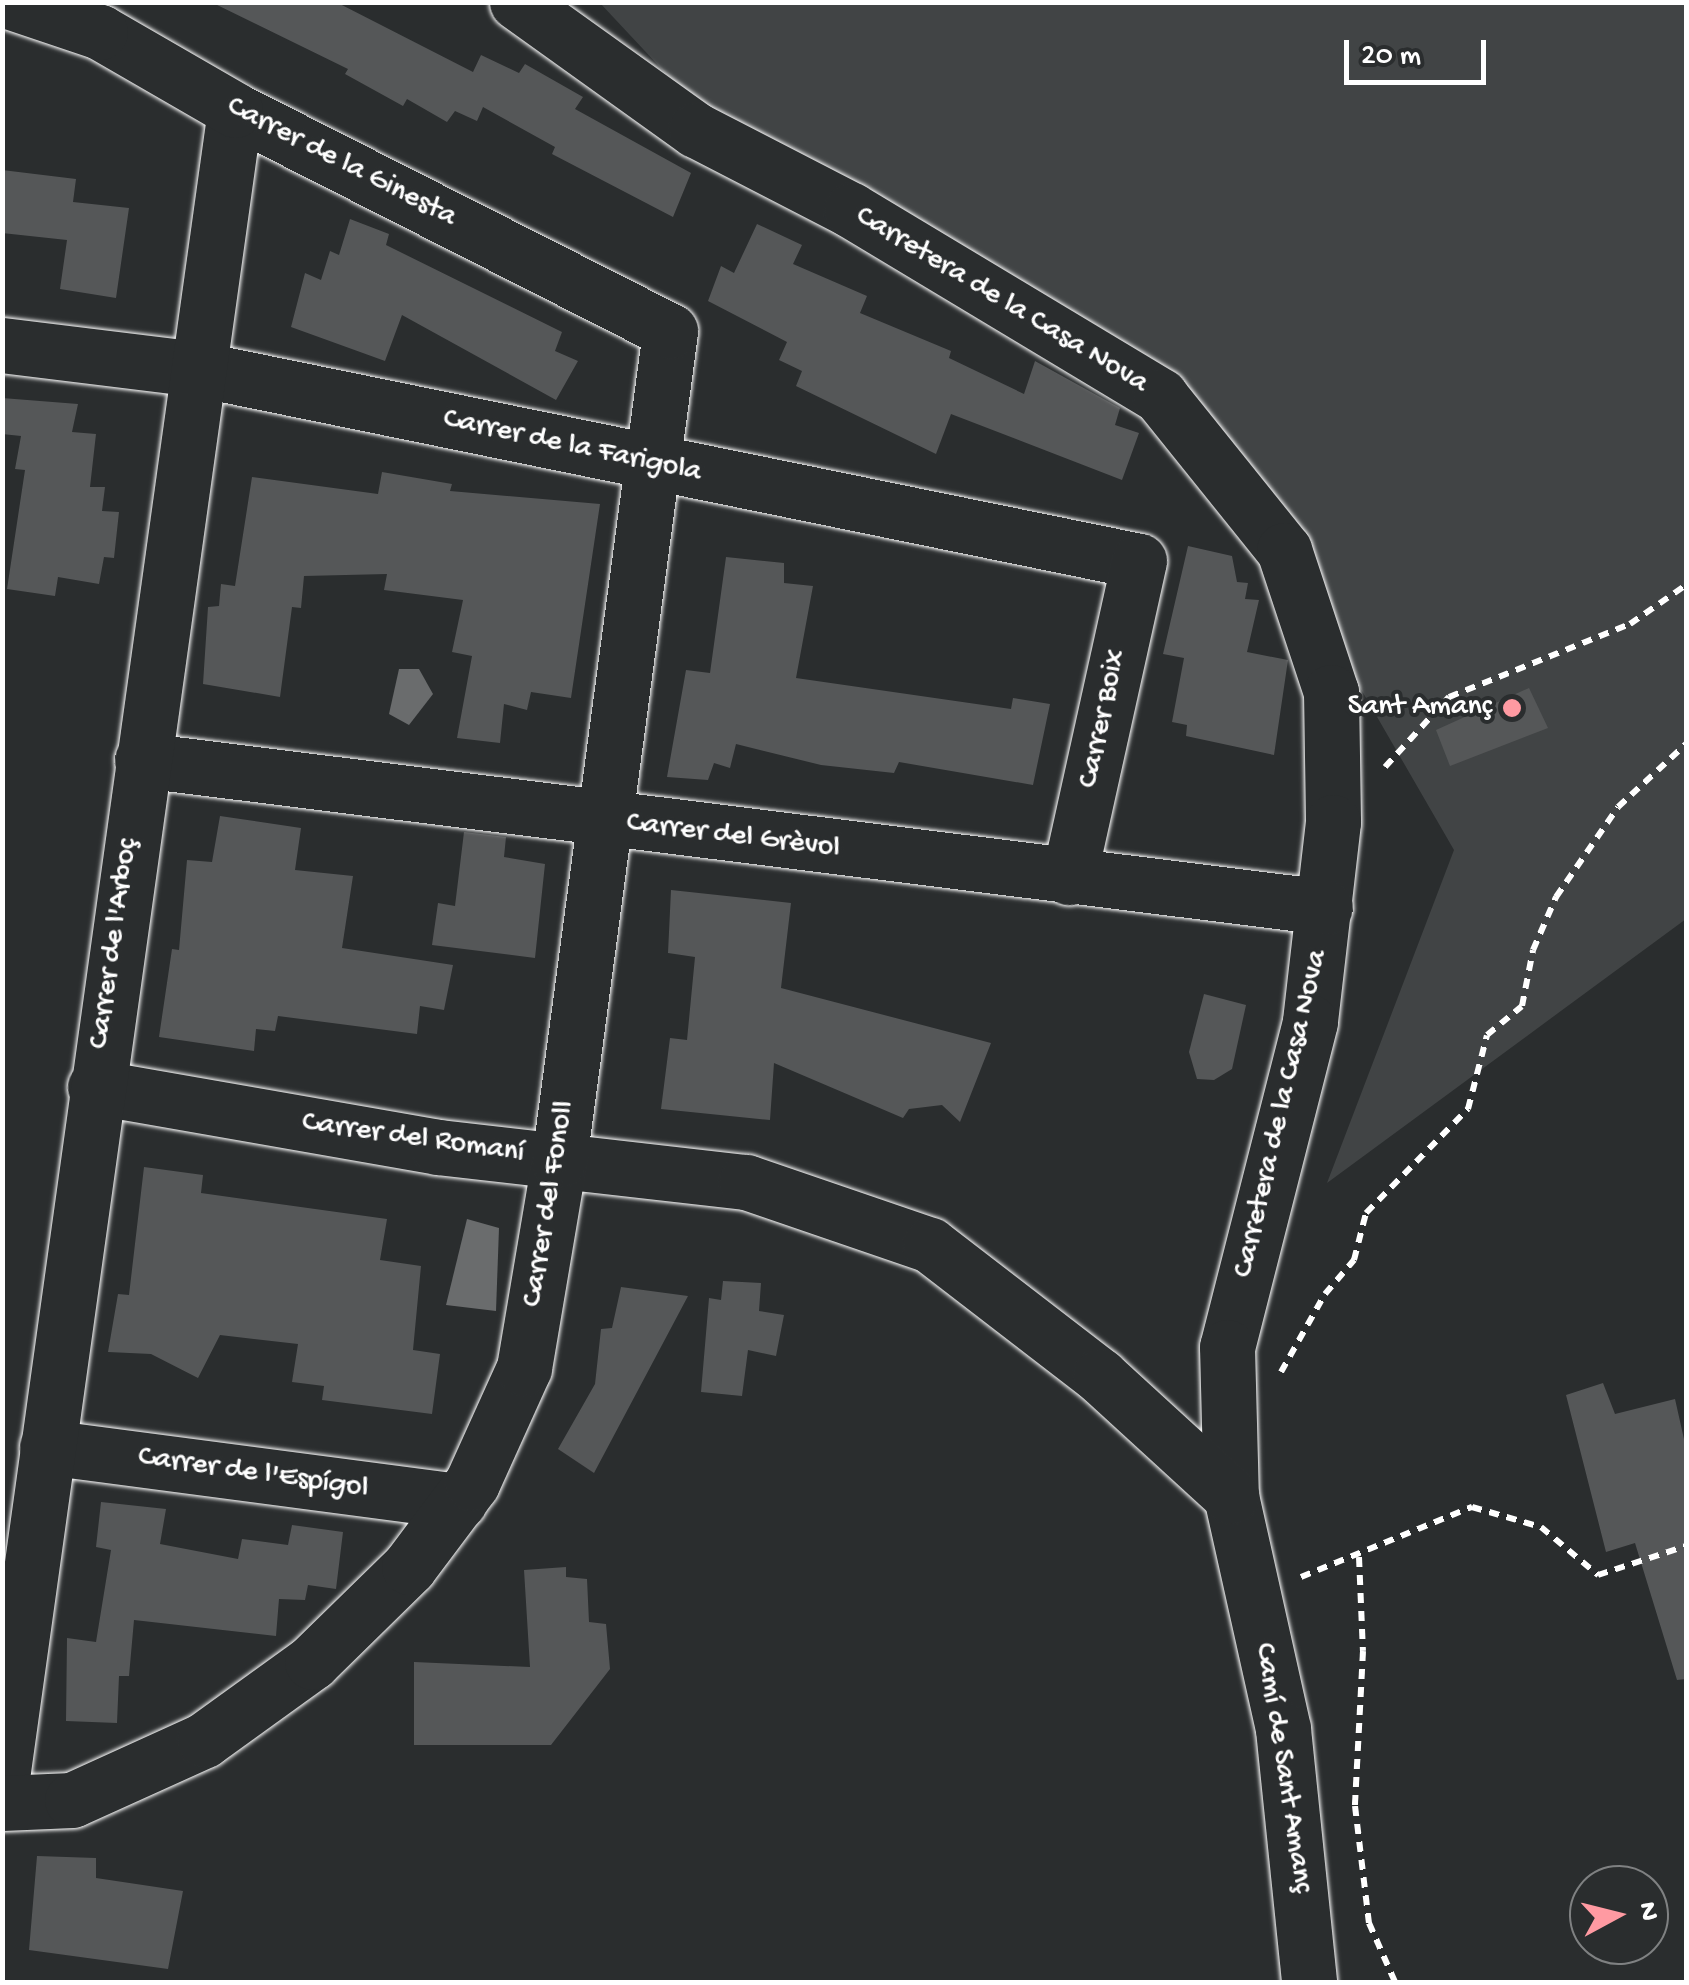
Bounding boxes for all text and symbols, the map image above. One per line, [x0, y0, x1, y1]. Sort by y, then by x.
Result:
scale bar [1349, 20, 1492, 82]
text: 20 m [1361, 40, 1421, 75]
street label: Carrer de la Ginesta [220, 90, 462, 236]
street label: Carretera de la Casa Nova [848, 199, 1154, 403]
street label: Carrer de la Farigola [440, 402, 704, 492]
street label: Carrer Boix [1072, 647, 1136, 791]
place label: Sant Amanç [1348, 690, 1492, 726]
marker: Sant Amanç [1501, 697, 1523, 719]
street label: Carrer del Grèvol [624, 806, 842, 868]
street label: Carrer de l'Arboç [82, 837, 148, 1051]
street label: Carretera de la Casa Nova [1227, 947, 1337, 1281]
street label: Carrer del Fonoll [516, 1098, 584, 1310]
street label: Carrer del Romaní [300, 1106, 526, 1172]
street label: Carrer de l'Espígol [136, 1440, 370, 1508]
street label: Camí de Sant Amanç [1244, 1641, 1320, 1895]
north arrow [1569, 1865, 1669, 1965]
text: N [1630, 1900, 1665, 1923]

